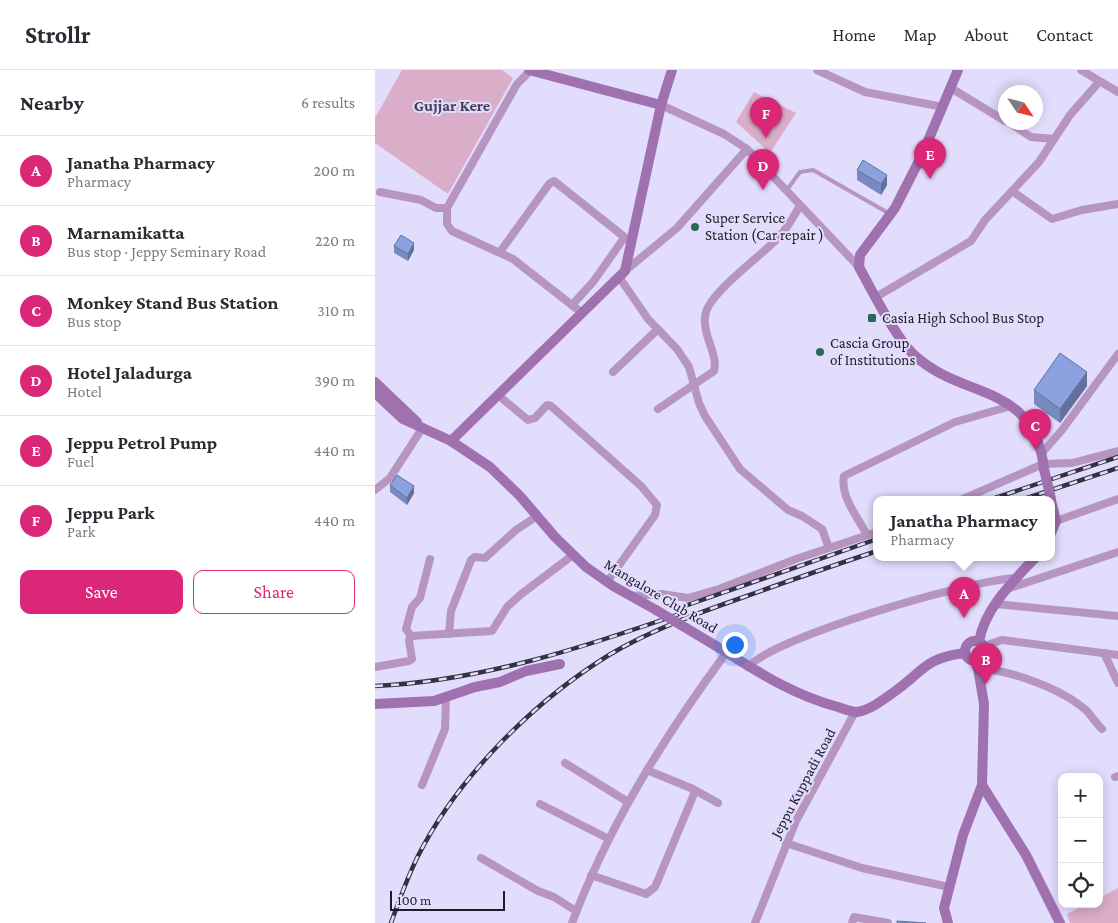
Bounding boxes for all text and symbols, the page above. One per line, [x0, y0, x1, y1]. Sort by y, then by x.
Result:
text: Strollr [25, 21, 91, 48]
text: Home [833, 25, 876, 45]
text: Map [904, 25, 936, 45]
text: About [964, 25, 1008, 45]
text: Contact [1036, 25, 1093, 45]
north arrow [998, 85, 1043, 130]
text: Nearby [20, 91, 84, 115]
text: 6 results [301, 94, 355, 111]
district label: Gujjar Kere [414, 97, 491, 115]
pin: F [750, 97, 782, 138]
pin: E [914, 138, 946, 179]
pin: D [747, 149, 779, 190]
text: Janatha Pharmacy [67, 152, 215, 173]
text: A [31, 162, 41, 179]
text: 200 m [313, 162, 355, 179]
text: Pharmacy [67, 173, 131, 190]
place label: Super Service Station (Car repair ) [705, 210, 824, 244]
marker: Super Service Station (Car repair ) [689, 221, 701, 233]
text: Marnamikatta [67, 222, 185, 243]
text: B [31, 232, 41, 249]
text: 220 m [315, 232, 355, 249]
text: Bus stop · Jeppy Seminary Road [67, 243, 266, 260]
text: Monkey Stand Bus Station [67, 292, 279, 313]
text: C [31, 302, 41, 319]
text: 310 m [317, 302, 355, 319]
place label: Casia High School Bus Stop [882, 310, 1044, 327]
marker: Casia High School Bus Stop [866, 312, 878, 324]
text: Bus stop [67, 313, 121, 330]
place label: Cascia Group of Institutions [830, 335, 915, 368]
marker: Cascia Group of Institutions [814, 346, 826, 358]
text: Hotel Jaladurga [67, 362, 192, 383]
text: D [30, 372, 42, 389]
text: 390 m [314, 372, 355, 389]
text: Hotel [67, 383, 102, 400]
pin: C [1019, 409, 1051, 450]
text: Jeppu Petrol Pump [67, 432, 217, 453]
text: E [31, 442, 41, 459]
text: 440 m [314, 442, 355, 459]
text: Fuel [67, 453, 94, 470]
popup [873, 496, 1055, 561]
text: Jeppu Park [67, 502, 155, 523]
text: Janatha Pharmacy [890, 510, 1038, 531]
text: F [32, 512, 40, 529]
text: 440 m [314, 512, 355, 529]
text: Park [67, 523, 95, 540]
text: Pharmacy [890, 531, 954, 548]
street label: Mangalore Club Road [601, 556, 721, 637]
button: Save [20, 570, 183, 614]
button: Share [193, 570, 355, 614]
pin: A [948, 577, 980, 618]
your location [722, 632, 748, 658]
pin: B [970, 643, 1002, 684]
street label: Jeppu Kuppadi Road [766, 725, 840, 843]
map controls [1058, 773, 1103, 908]
button: + [1058, 773, 1103, 818]
button: − [1058, 818, 1103, 863]
button: locate [1058, 863, 1103, 908]
scale bar [390, 888, 505, 911]
text: 100 m [397, 892, 431, 908]

